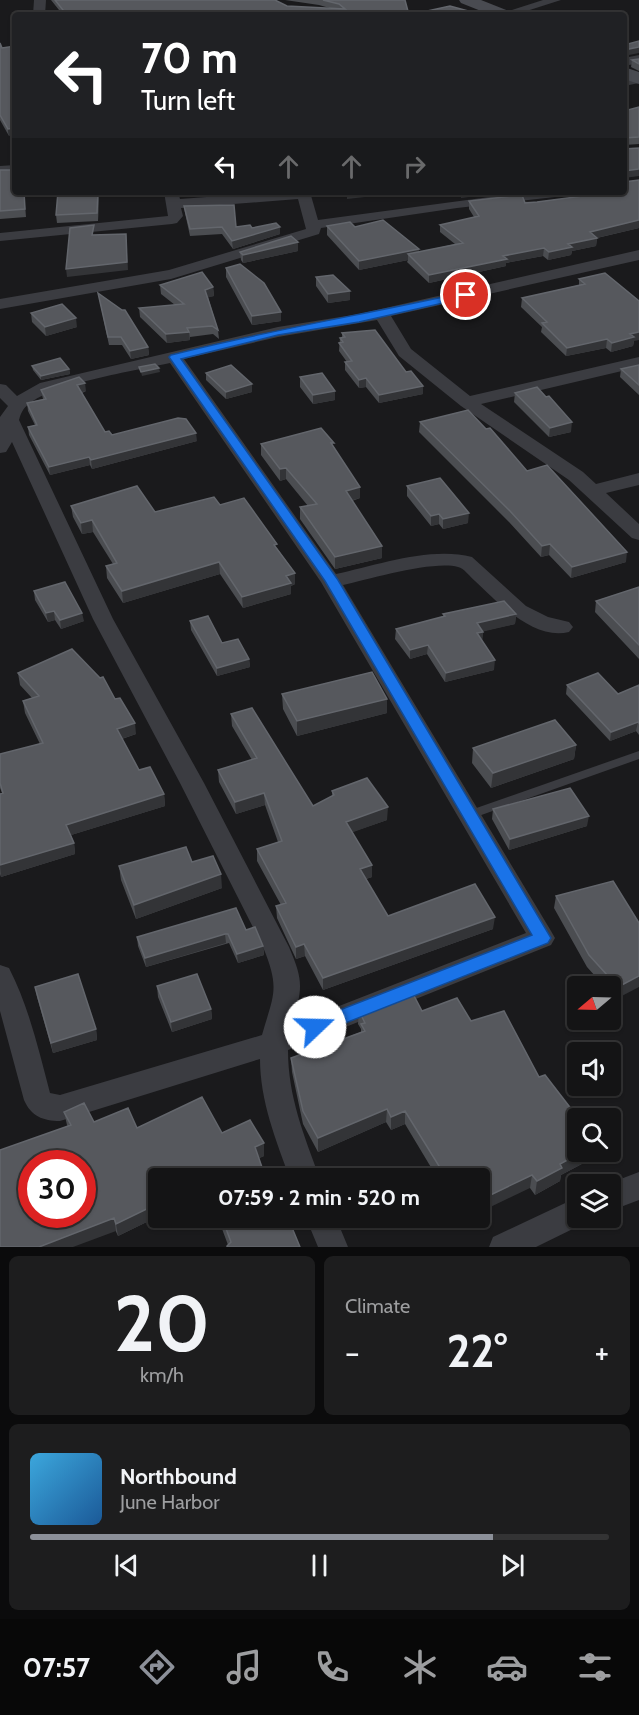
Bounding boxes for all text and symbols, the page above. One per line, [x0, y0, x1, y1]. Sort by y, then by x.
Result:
text: 70 m [141, 32, 238, 84]
icon: left [42, 36, 120, 114]
text: Turn left [141, 84, 235, 117]
icon: left [209, 150, 242, 183]
icon: ahead [272, 150, 305, 183]
icon: ahead [335, 150, 368, 183]
icon: right [398, 150, 431, 183]
pin [440, 269, 491, 320]
icon: arrive [449, 278, 482, 311]
north arrow [567, 976, 621, 1030]
map controls [567, 976, 621, 1228]
position arrow [283, 995, 347, 1059]
button: sound [567, 1042, 621, 1096]
button: search [567, 1108, 621, 1162]
speed limit sign: 30 [18, 1150, 96, 1228]
button: layers [567, 1174, 621, 1228]
text: 07:59 · 2 min · 520 m [218, 1184, 420, 1211]
text: 20 [114, 1276, 210, 1371]
text: Climate [345, 1294, 410, 1318]
text: 22° [447, 1324, 507, 1378]
text: − [345, 1332, 360, 1372]
text: + [594, 1332, 609, 1372]
text: km/h [140, 1363, 184, 1387]
text: Northbound [120, 1463, 237, 1490]
text: June Harbor [120, 1490, 220, 1514]
icon: previous [110, 1549, 143, 1582]
icon: pause [303, 1549, 336, 1582]
icon: next [496, 1549, 529, 1582]
icon: directions [136, 1646, 178, 1688]
icon: music [223, 1646, 265, 1688]
icon: phone [311, 1646, 353, 1688]
icon: climate [399, 1646, 441, 1688]
icon: car [486, 1646, 528, 1688]
icon: filters [574, 1646, 616, 1688]
text: 07:57 [23, 1651, 90, 1684]

